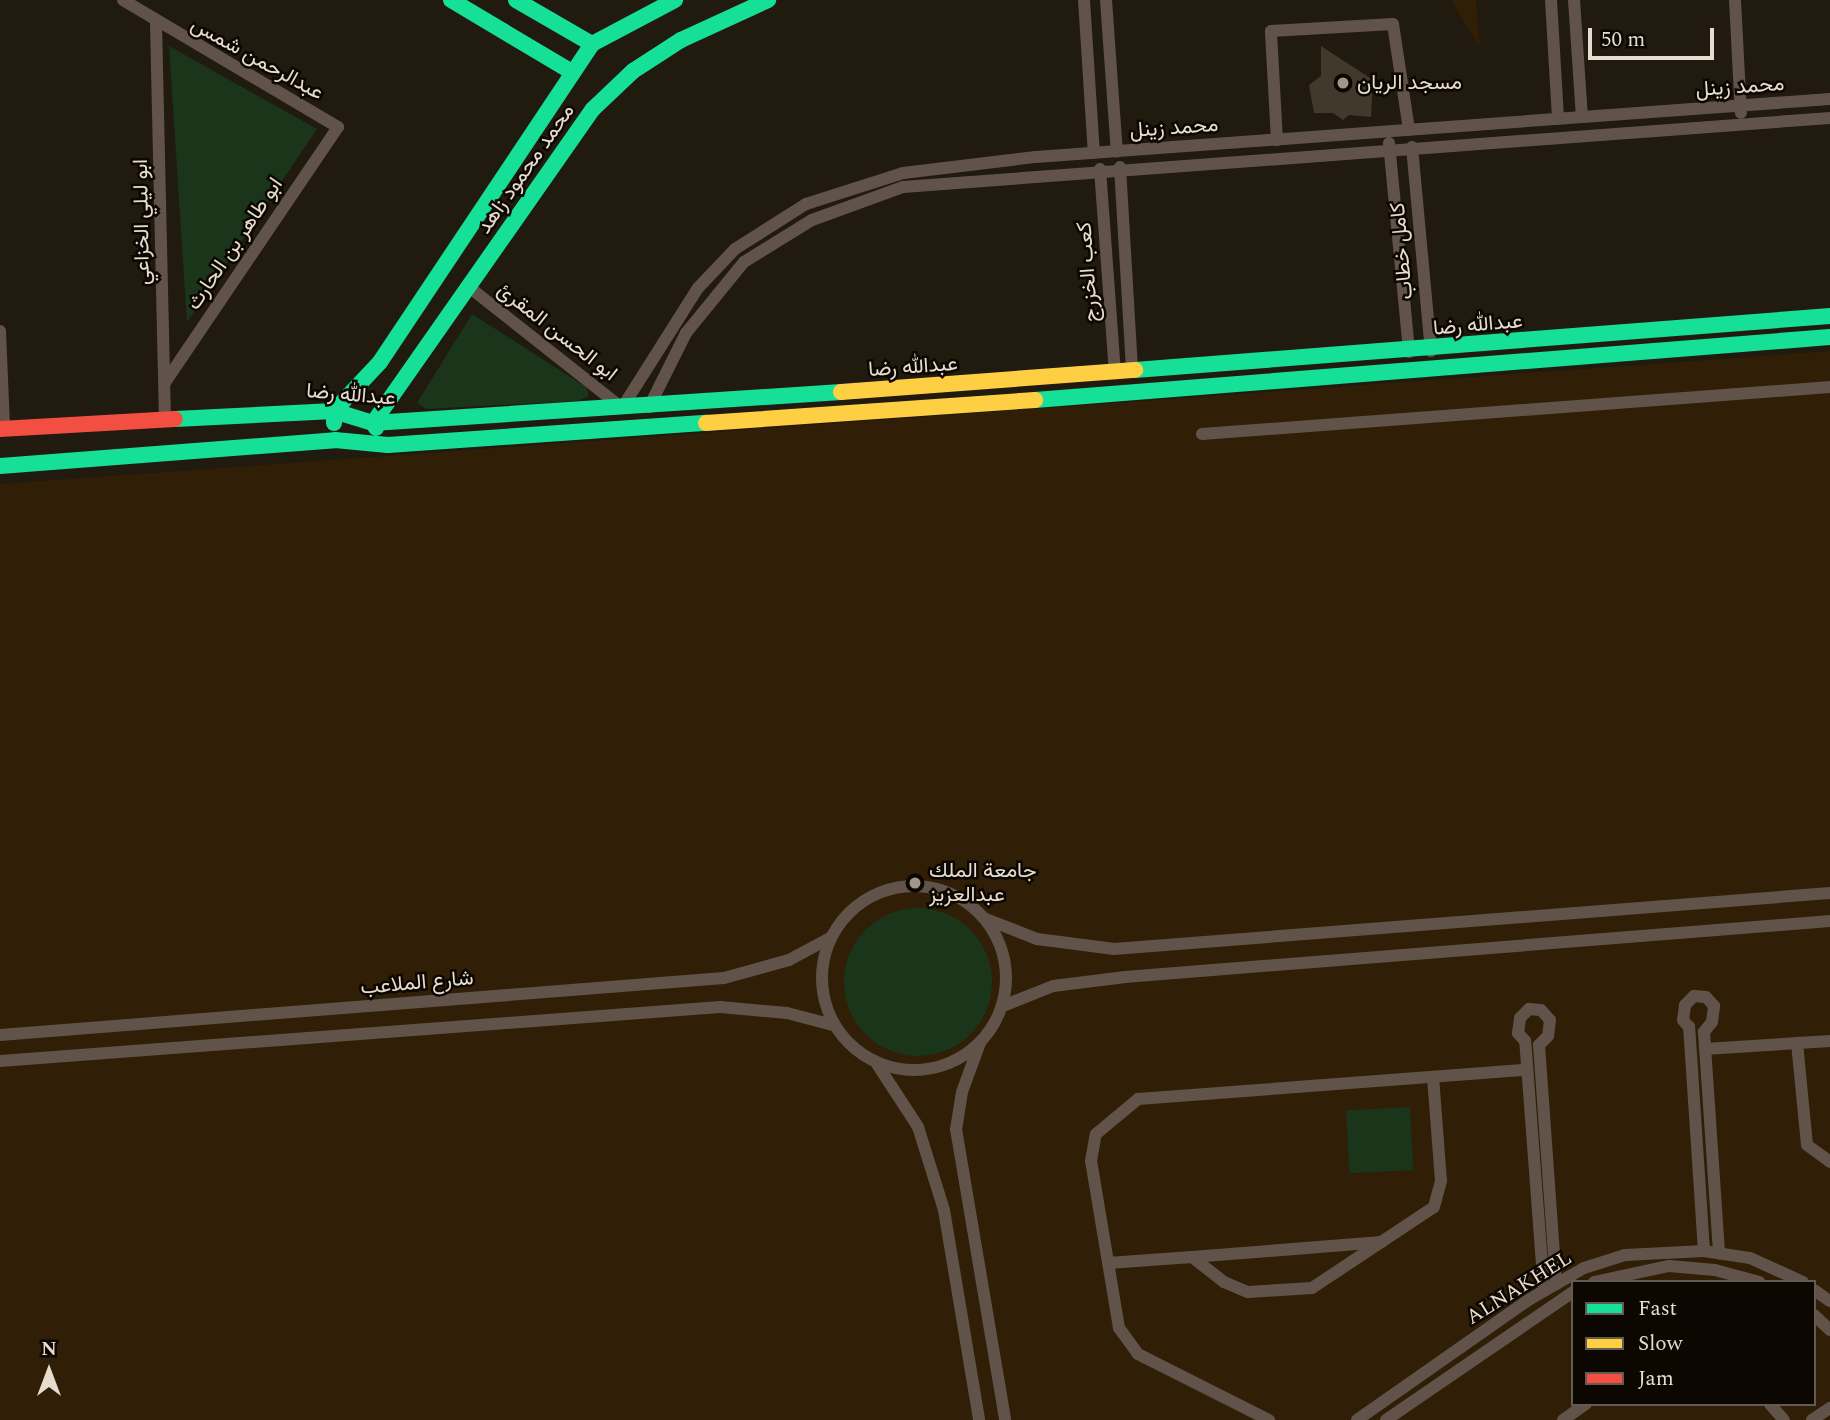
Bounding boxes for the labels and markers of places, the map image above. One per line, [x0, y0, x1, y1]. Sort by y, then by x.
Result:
place label: مسجد الريان [1357, 70, 1462, 96]
marker: مسجد الريان [1335, 75, 1351, 91]
place label: جامعة الملك عبدالعزيز [929, 858, 1037, 908]
marker: جامعة الملك عبدالعزيز [907, 875, 923, 891]

